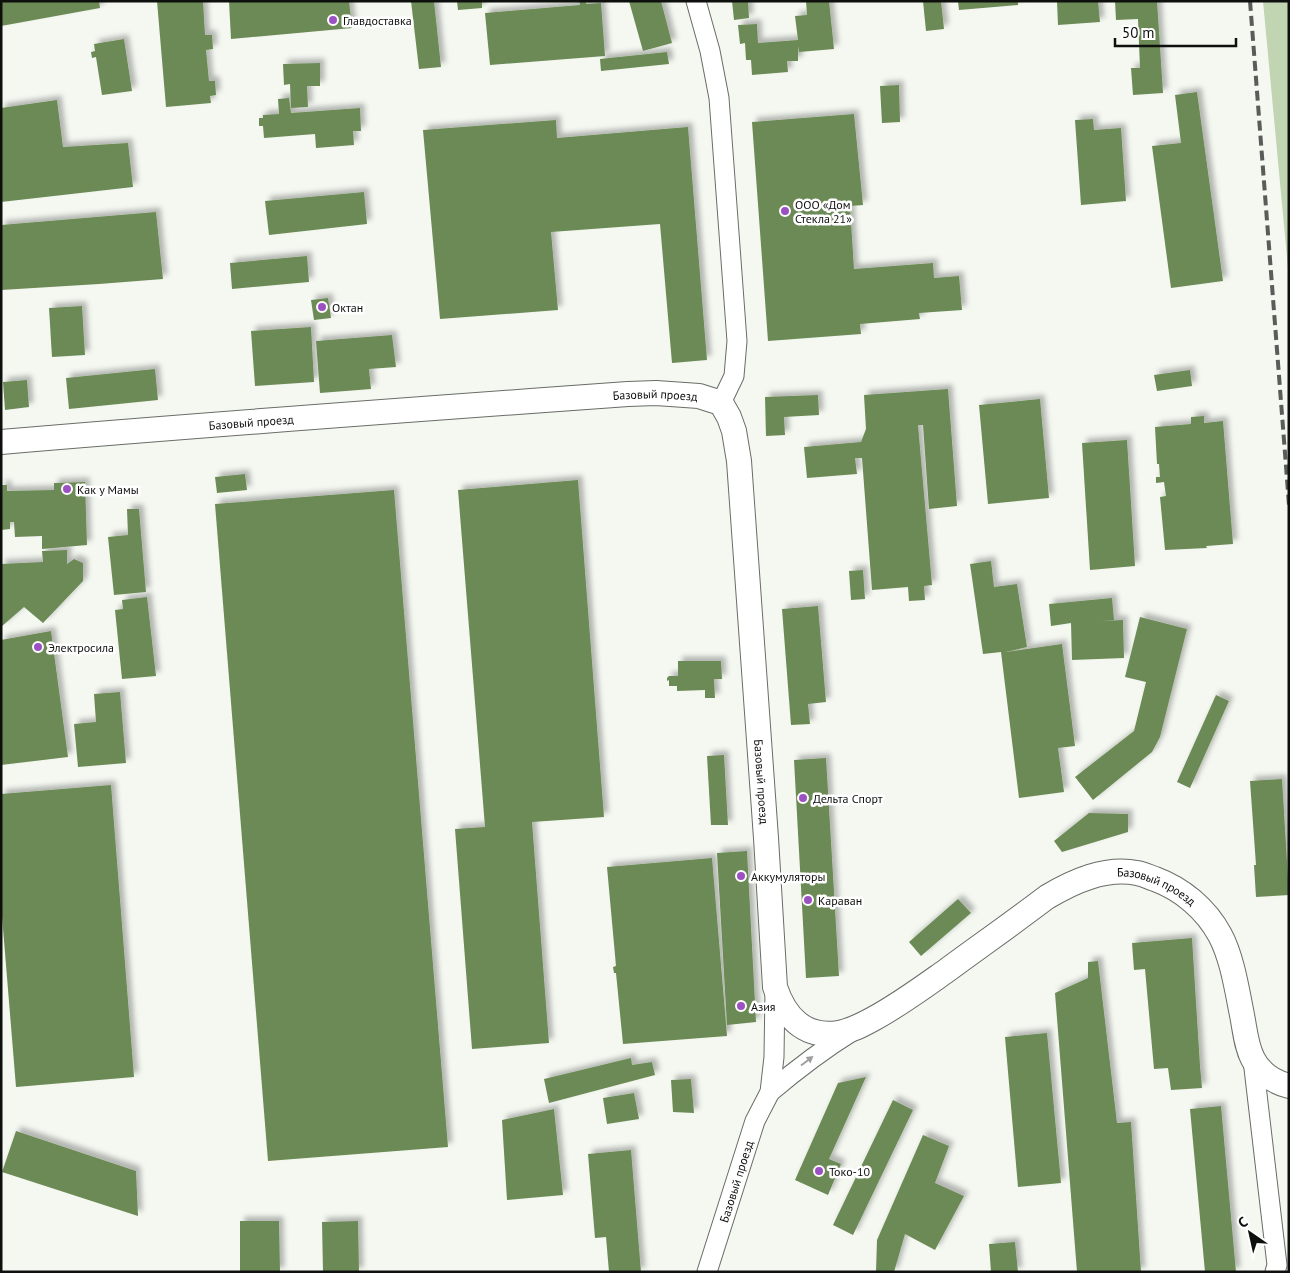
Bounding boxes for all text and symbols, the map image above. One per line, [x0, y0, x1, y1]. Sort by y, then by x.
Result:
place label: Главдоставка [343, 13, 412, 28]
marker: Главдоставка [327, 14, 339, 26]
scale bar [1115, 15, 1236, 47]
text: 50 m [1122, 23, 1155, 42]
place label: ООО «Дом Стекла 21» [795, 197, 852, 226]
marker: ООО «Дом Стекла 21» [779, 205, 791, 217]
place label: Октан [332, 300, 363, 315]
marker: Октан [316, 301, 328, 313]
street label: Базовый проезд [612, 385, 699, 403]
street label: Базовый проезд [208, 411, 295, 432]
place label: Как у Мамы [77, 482, 139, 497]
marker: Как у Мамы [61, 483, 73, 495]
place label: Электросила [48, 640, 114, 655]
marker: Электросила [32, 641, 44, 653]
street label: Базовый проезд [751, 739, 773, 825]
place label: Дельта Спорт [813, 791, 883, 806]
marker: Дельта Спорт [797, 792, 809, 804]
street label: Базовый проезд [1117, 864, 1200, 909]
place label: Аккумуляторы [751, 869, 825, 884]
marker: Аккумуляторы [735, 870, 747, 882]
place label: Караван [818, 893, 862, 908]
marker: Караван [802, 894, 814, 906]
place label: Азия [751, 999, 776, 1014]
marker: Азия [735, 1000, 747, 1012]
one-way arrow [800, 1056, 814, 1066]
street label: Базовый проезд [716, 1138, 756, 1224]
place label: Токо-10 [829, 1164, 870, 1179]
marker: Токо-10 [813, 1165, 825, 1177]
north arrow [1225, 1208, 1275, 1258]
text: С [1234, 1212, 1251, 1232]

